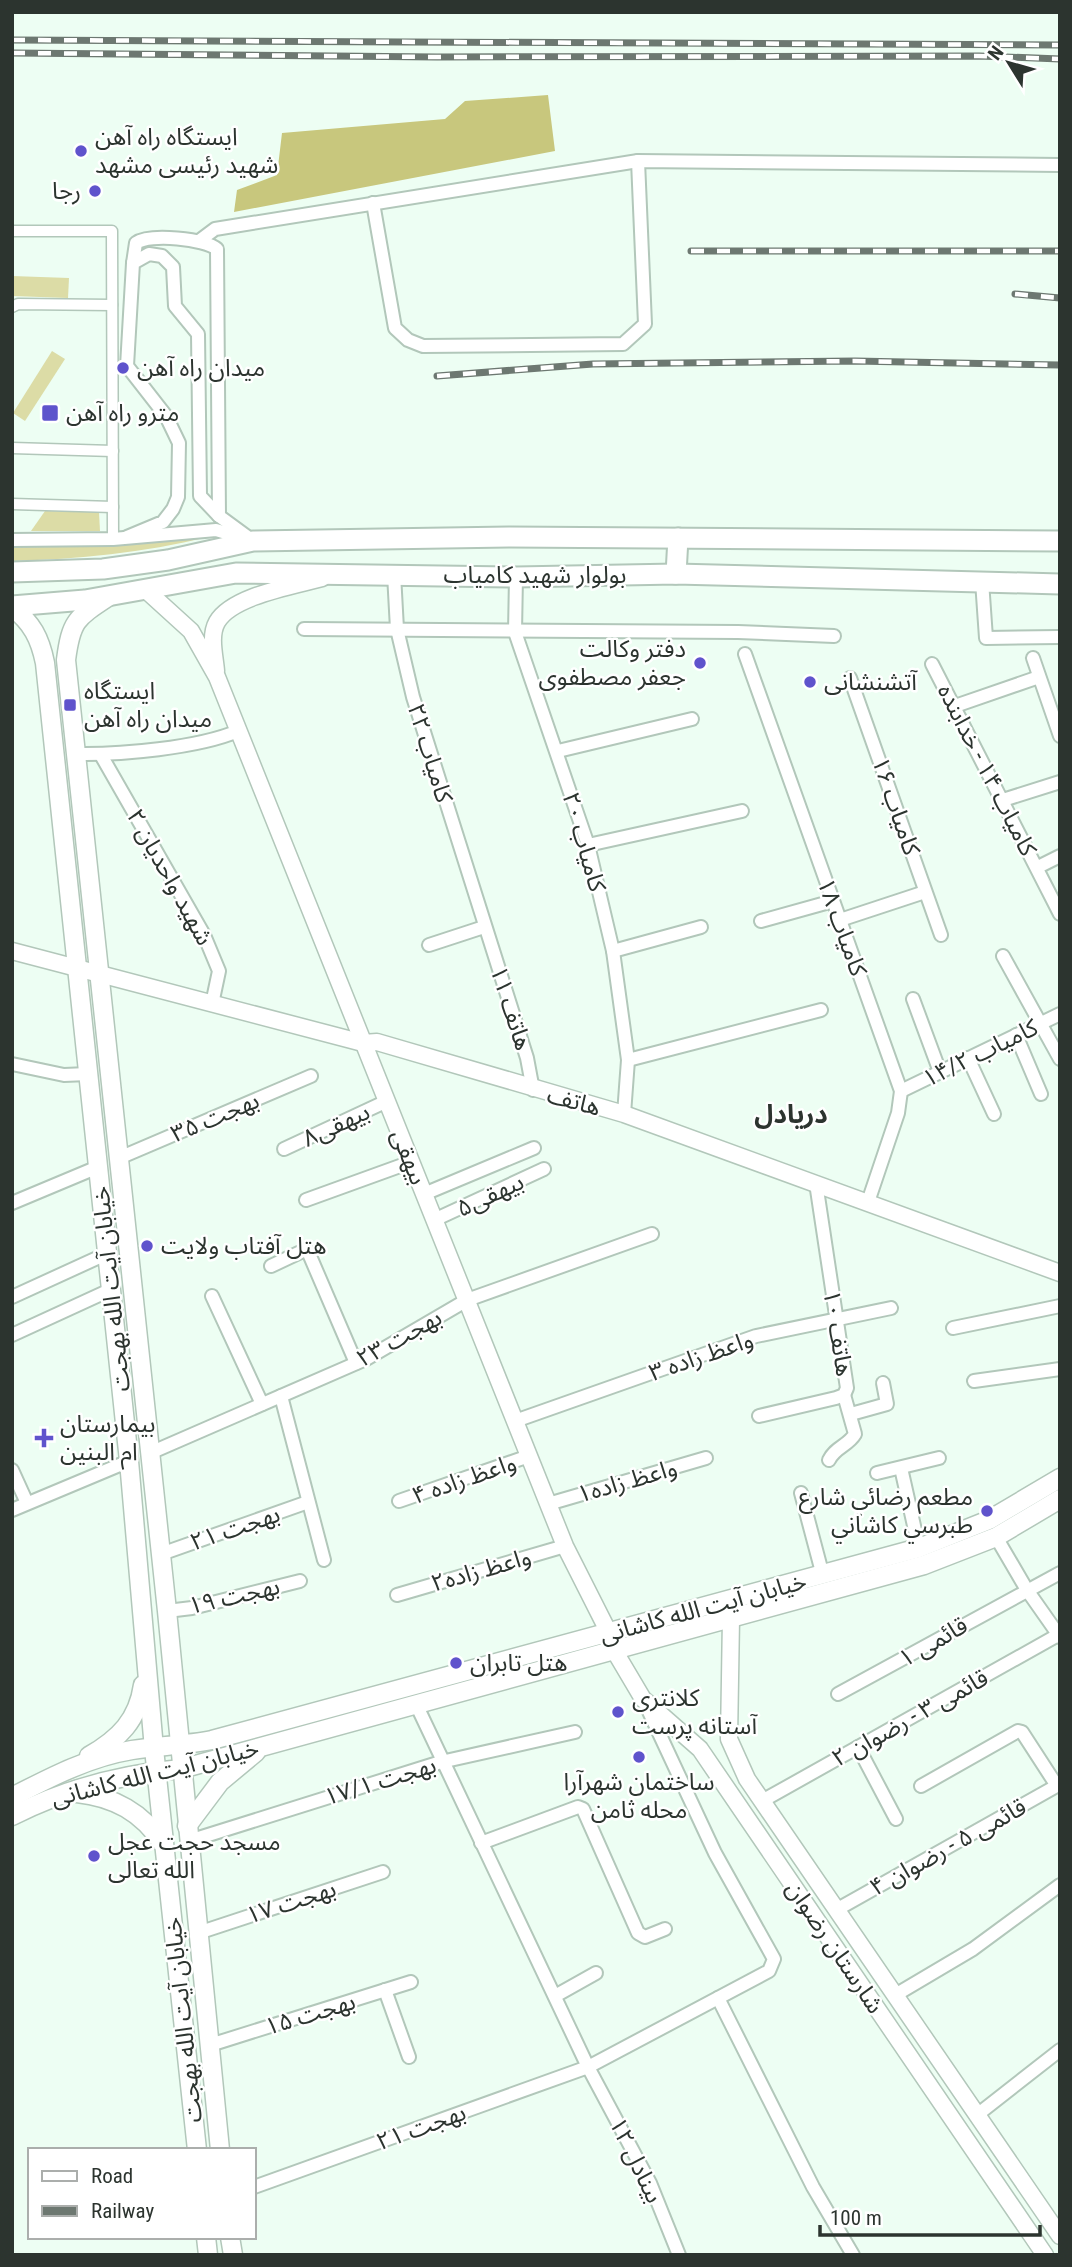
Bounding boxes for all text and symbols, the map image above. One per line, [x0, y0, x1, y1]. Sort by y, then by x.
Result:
north arrow [974, 28, 1044, 98]
text: N [983, 42, 1009, 65]
place label: ایستگاه راه آهن شهید رئیسی مشهد [95, 123, 278, 179]
marker: ایستگاه راه آهن شهید رئیسی مشهد [73, 143, 89, 159]
place label: رجا [52, 177, 81, 205]
marker: رجا [87, 183, 103, 199]
place label: میدان راه آهن [137, 354, 265, 382]
marker: میدان راه آهن [115, 360, 131, 376]
place label: مترو راه آهن [66, 399, 179, 427]
marker: مترو راه آهن [40, 403, 60, 423]
street label: بولوار شهید کامیاب [444, 561, 626, 589]
place label: دفتر وکالت جعفر مصطفوی [539, 635, 686, 691]
marker: دفتر وکالت جعفر مصطفوی [692, 655, 708, 671]
place label: آتشنشانی [824, 668, 918, 696]
marker: آتشنشانی [802, 674, 818, 690]
place label: ایستگاه میدان راه آهن [84, 677, 212, 733]
street label: کامیاب ۱۴ - خدابنده [932, 679, 1043, 862]
marker: ایستگاه میدان راه آهن [62, 697, 78, 713]
street label: کامیاب ۲۲ [402, 700, 459, 807]
street label: کامیاب ۱۶ [866, 753, 926, 860]
street label: کامیاب ۲۰ [556, 789, 612, 896]
street label: شهید واحدیان ۲ [121, 804, 219, 950]
street label: کامیاب ۱۸ [811, 874, 873, 981]
street label: هاتف ۱۱ [484, 962, 538, 1054]
street label: کامیاب ۱۴/۲ [918, 1013, 1043, 1093]
street label: هاتف [544, 1080, 604, 1122]
street label: بهجت ۳۵ [167, 1086, 263, 1148]
street label: بیهقی۸ [298, 1097, 374, 1153]
district label: دریادل [754, 1099, 828, 1129]
street label: بیهقی [385, 1125, 433, 1189]
street label: بیهقی۵ [452, 1167, 528, 1223]
street label: خیابان آیت الله بهجت [86, 1185, 136, 1393]
place label: هتل آفتاب ولایت [161, 1232, 327, 1260]
marker: هتل آفتاب ولایت [139, 1238, 155, 1254]
street label: هاتف ۱۰ [817, 1288, 859, 1378]
street label: بهجت ۲۳ [351, 1303, 447, 1373]
street label: واعظ زاده ۳ [645, 1325, 757, 1387]
place label: بیمارستان ام البنین [60, 1410, 156, 1470]
marker: بیمارستان ام البنین [34, 1428, 54, 1448]
street label: واعظ زاده ۴ [408, 1448, 520, 1510]
street label: واعظ زاده۱ [574, 1453, 680, 1509]
place label: مطعم رضائي شارع طبرسي كاشاني [799, 1483, 973, 1544]
street label: بهجت ۲۱ [186, 1500, 284, 1556]
marker: مطعم رضائي شارع طبرسي كاشاني [979, 1503, 995, 1519]
street label: واعظ زاده۲ [428, 1542, 534, 1598]
street label: خیابان آیت الله کاشانی [596, 1567, 810, 1649]
street label: بهجت ۱۹ [185, 1572, 283, 1620]
street label: قائمی ۱ [894, 1611, 972, 1673]
place label: هتل تابران [470, 1649, 567, 1677]
marker: هتل تابران [448, 1655, 464, 1671]
street label: قائمی ۳ - رضوان ۲ [827, 1663, 993, 1773]
place label: کلانتری آستانه پرست [632, 1684, 758, 1741]
marker: کلانتری آستانه پرست [610, 1704, 626, 1720]
street label: خیابان آیت الله کاشانی [48, 1734, 262, 1812]
marker: ساختمان شهرآرا محله ثامن [631, 1749, 647, 1765]
street label: بهجت ۱۷/۱ [321, 1751, 439, 1811]
place label: ساختمان شهرآرا محله ثامن [563, 1768, 715, 1824]
street label: قائمی ۵ - رضوان ۴ [865, 1792, 1031, 1902]
place label: مسجد حجت عجل الله تعالی [108, 1828, 281, 1884]
marker: مسجد حجت عجل الله تعالی [86, 1848, 102, 1864]
street label: بهجت ۱۷ [242, 1874, 340, 1930]
street label: شارستان رضوان [780, 1875, 890, 2019]
street label: خیابان آیت الله بهجت [158, 1916, 208, 2124]
street label: بهجت ۱۵ [261, 1987, 359, 2041]
street label: بهجت ۲۱ [372, 2098, 470, 2156]
street label: بینادل ۱۲ [603, 2113, 669, 2207]
legend [28, 2148, 256, 2239]
text: Road [91, 2164, 133, 2188]
scale bar [820, 2194, 1040, 2238]
text: Railway [91, 2199, 154, 2223]
text: 100 m [830, 2206, 882, 2230]

